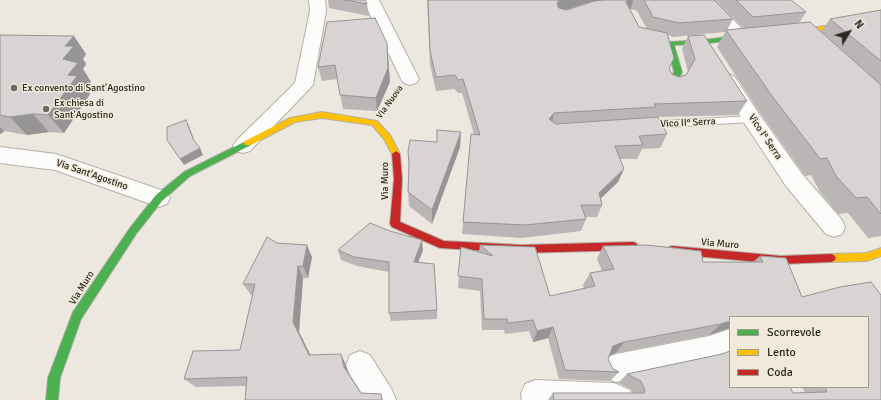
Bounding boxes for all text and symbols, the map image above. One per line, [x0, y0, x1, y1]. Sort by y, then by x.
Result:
north arrow [829, 12, 869, 52]
text: N [851, 17, 866, 31]
place label: Ex convento di Sant'Agostino [22, 82, 145, 94]
marker: Ex convento di Sant'Agostino [9, 83, 19, 93]
street label: Via Nuova [374, 83, 406, 121]
place label: Ex chiesa di Sant'Agostino [54, 97, 113, 120]
marker: Ex chiesa di Sant'Agostino [41, 104, 51, 114]
street label: Vico I° Serra [745, 112, 785, 162]
street label: Vico II° Serra [660, 116, 716, 130]
street label: Via Sant'Agostino [54, 157, 130, 193]
street label: Via Muro [379, 162, 391, 200]
street label: Via Muro [701, 236, 739, 252]
street label: Via Muro [67, 269, 97, 307]
legend [729, 316, 869, 388]
text: Scorrevole [767, 325, 821, 340]
text: Lento [767, 345, 796, 360]
text: Coda [767, 365, 793, 380]

